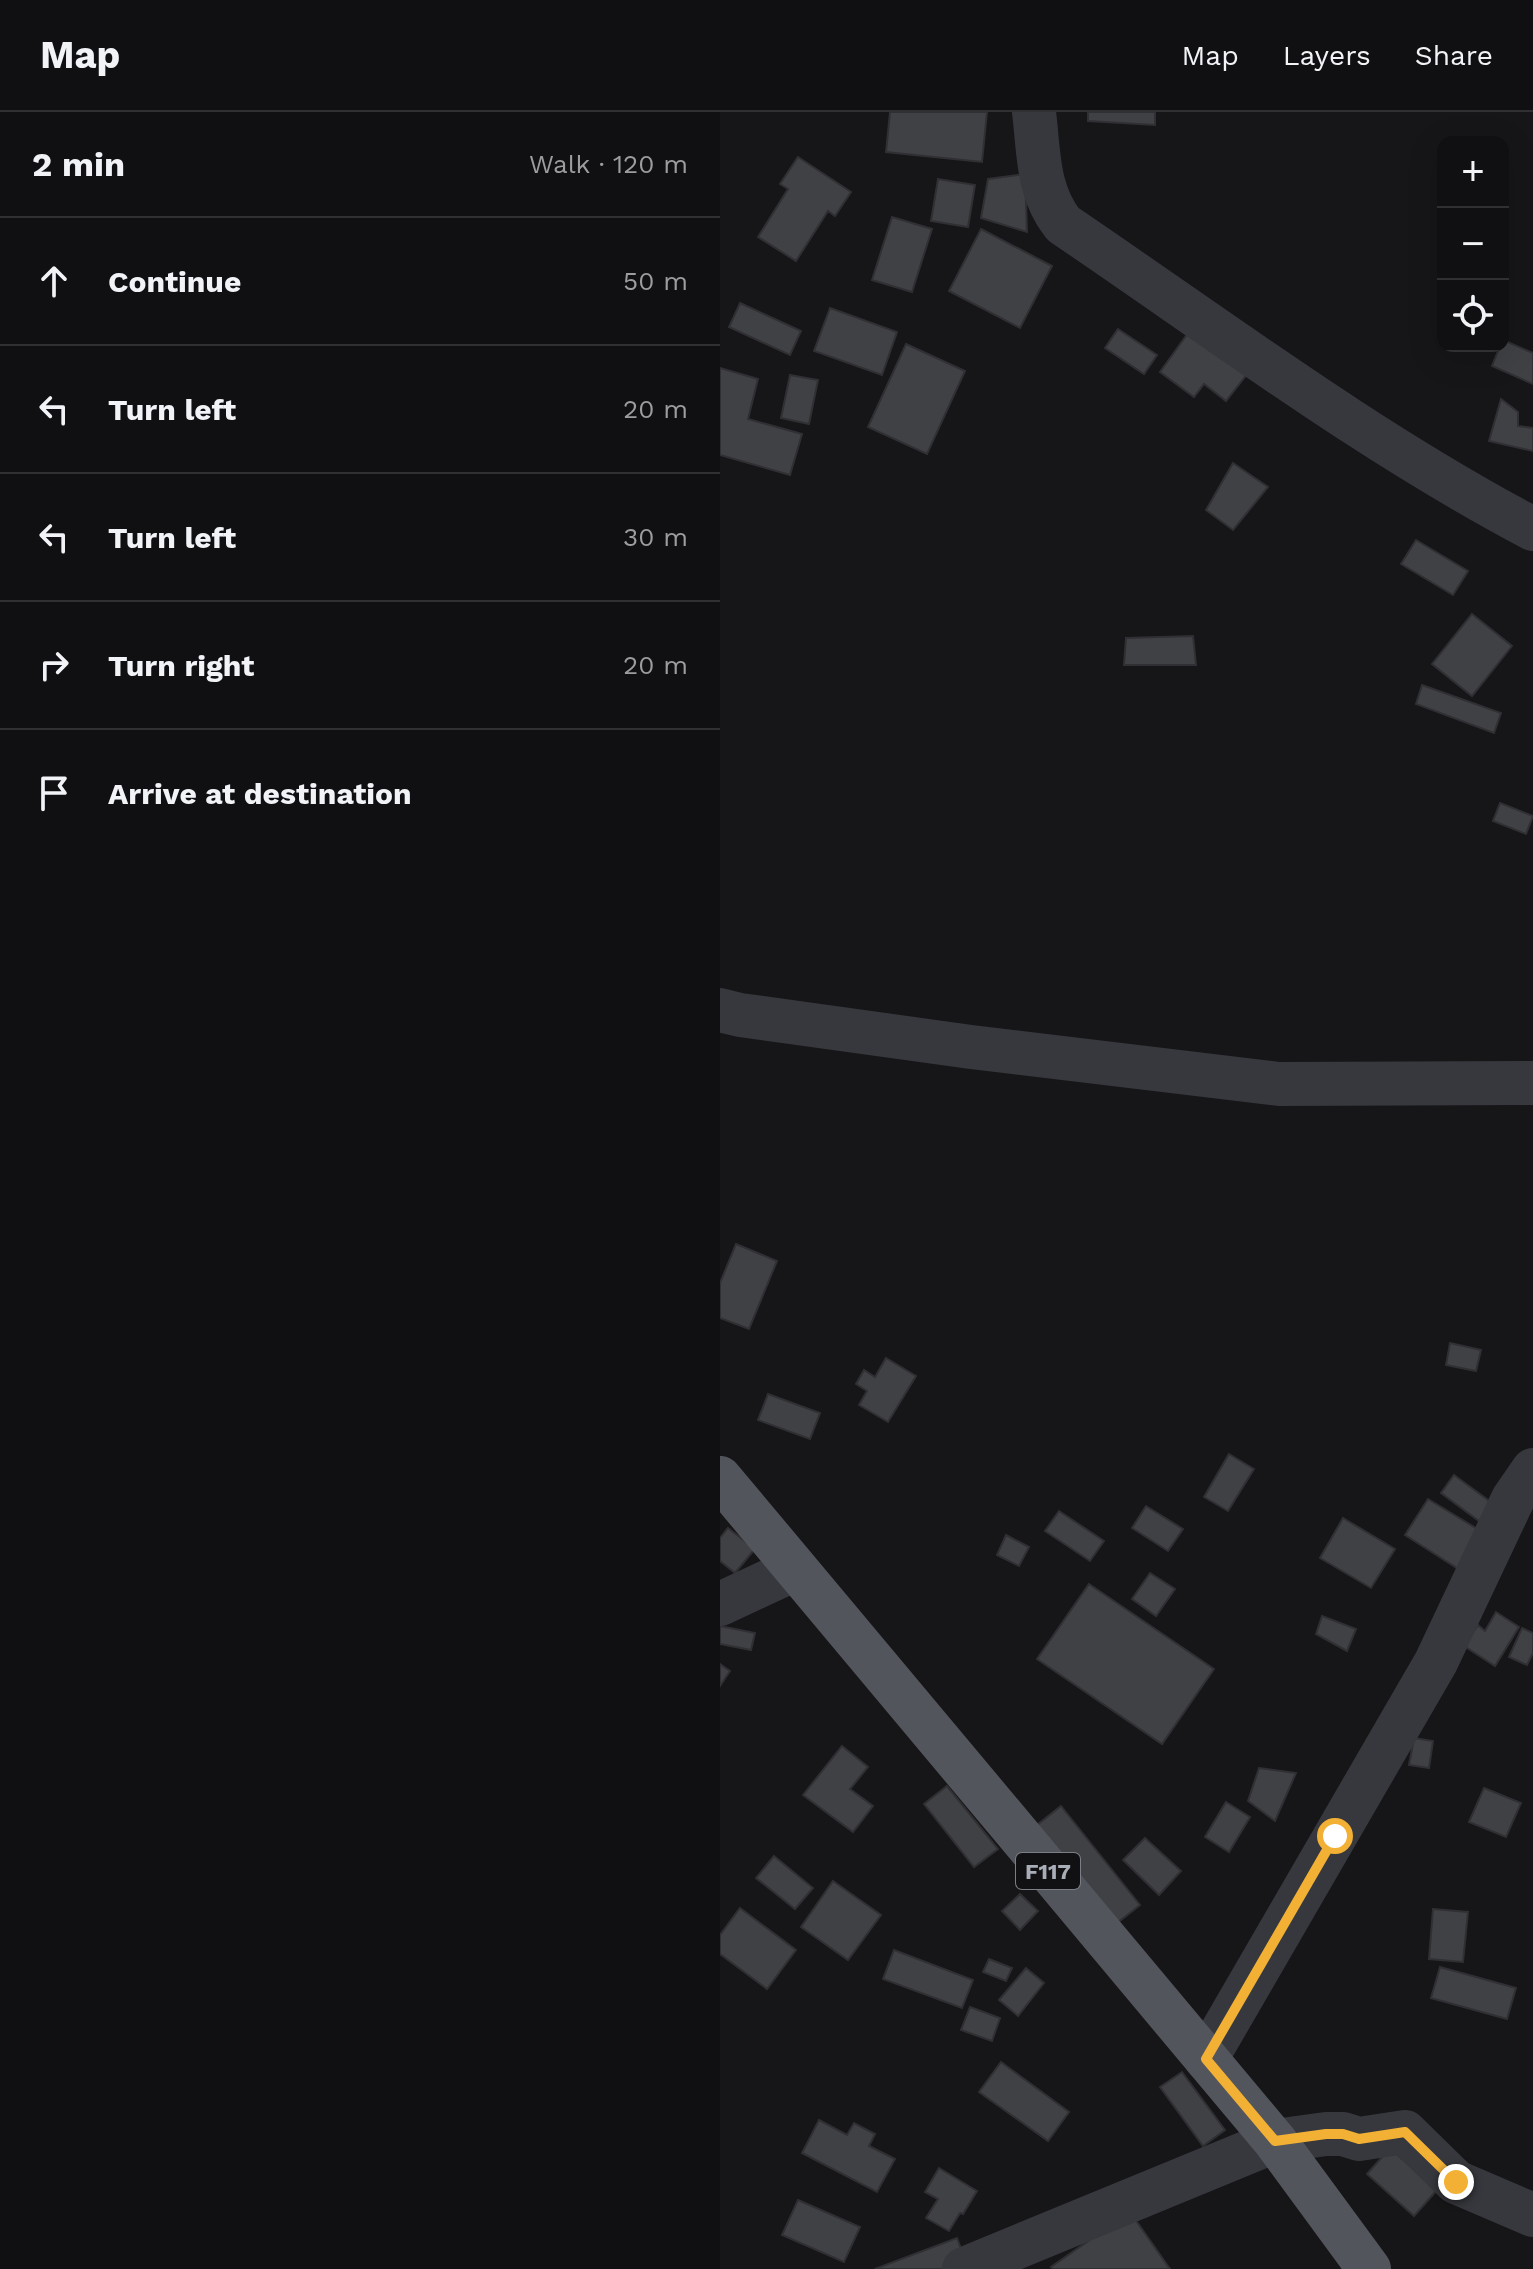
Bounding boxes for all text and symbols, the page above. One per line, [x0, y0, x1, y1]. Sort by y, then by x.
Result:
text: Map [40, 33, 120, 77]
text: Map [1182, 39, 1239, 72]
text: Layers [1283, 39, 1371, 72]
text: Share [1415, 39, 1493, 72]
map controls [1437, 136, 1509, 352]
button: + [1437, 136, 1509, 208]
text: 2 min [32, 144, 125, 184]
text: Walk · 120 m [529, 149, 688, 179]
button: − [1437, 208, 1509, 280]
icon: ahead [32, 259, 76, 303]
text: Continue [108, 264, 241, 299]
text: 50 m [623, 266, 688, 296]
button: locate [1437, 280, 1509, 352]
icon: left [32, 387, 76, 431]
text: Turn left [108, 392, 236, 427]
text: 20 m [623, 394, 688, 424]
icon: left [32, 515, 76, 559]
text: Turn left [108, 520, 236, 555]
text: 30 m [623, 522, 688, 552]
icon: right [32, 643, 76, 687]
text: Turn right [108, 648, 254, 683]
text: 20 m [623, 650, 688, 680]
icon: arrive [32, 771, 76, 815]
text: Arrive at destination [108, 776, 412, 811]
route start [1317, 1818, 1353, 1854]
road number: F117 [1016, 1853, 1080, 1889]
route end [1438, 2164, 1474, 2200]

